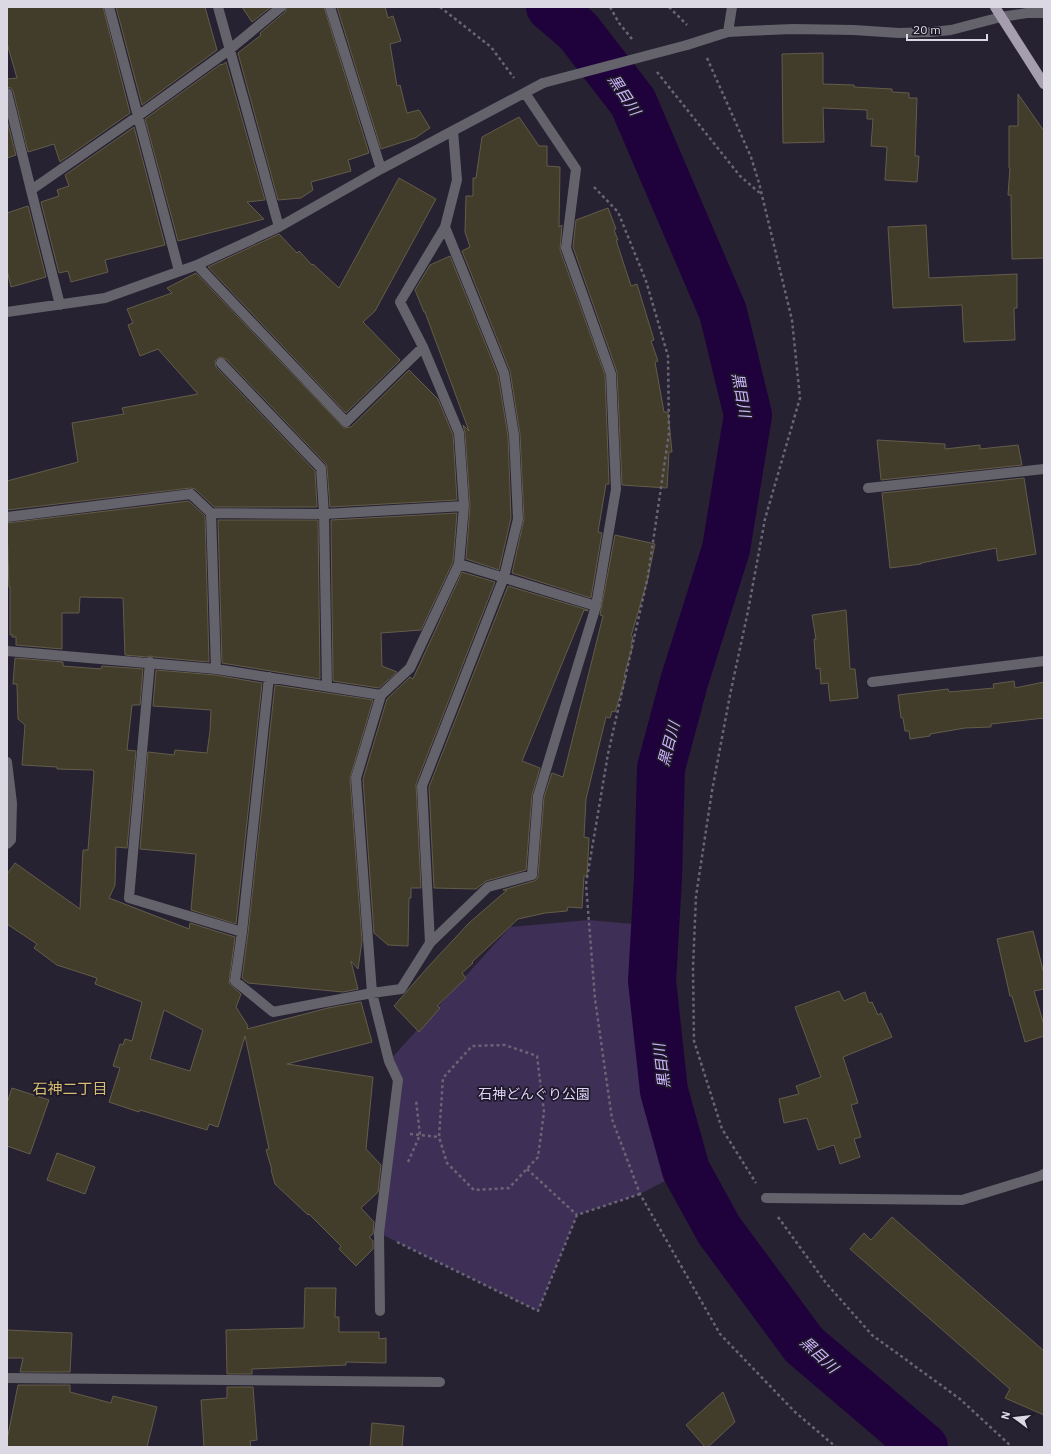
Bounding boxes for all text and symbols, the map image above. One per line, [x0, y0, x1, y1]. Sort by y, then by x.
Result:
scale bar [907, 16, 987, 42]
text: 20 m [913, 22, 941, 37]
water label: 黒目川 [604, 71, 646, 120]
water label: 黒目川 [728, 371, 755, 421]
water label: 黒目川 [654, 718, 684, 768]
water label: 黒目川 [649, 1041, 674, 1090]
district label: 石神二丁目 [32, 1079, 108, 1098]
park label: 石神どんぐり公園 [478, 1085, 590, 1103]
water label: 黒目川 [796, 1332, 844, 1378]
north arrow [995, 1398, 1035, 1438]
text: N [998, 1410, 1013, 1421]

